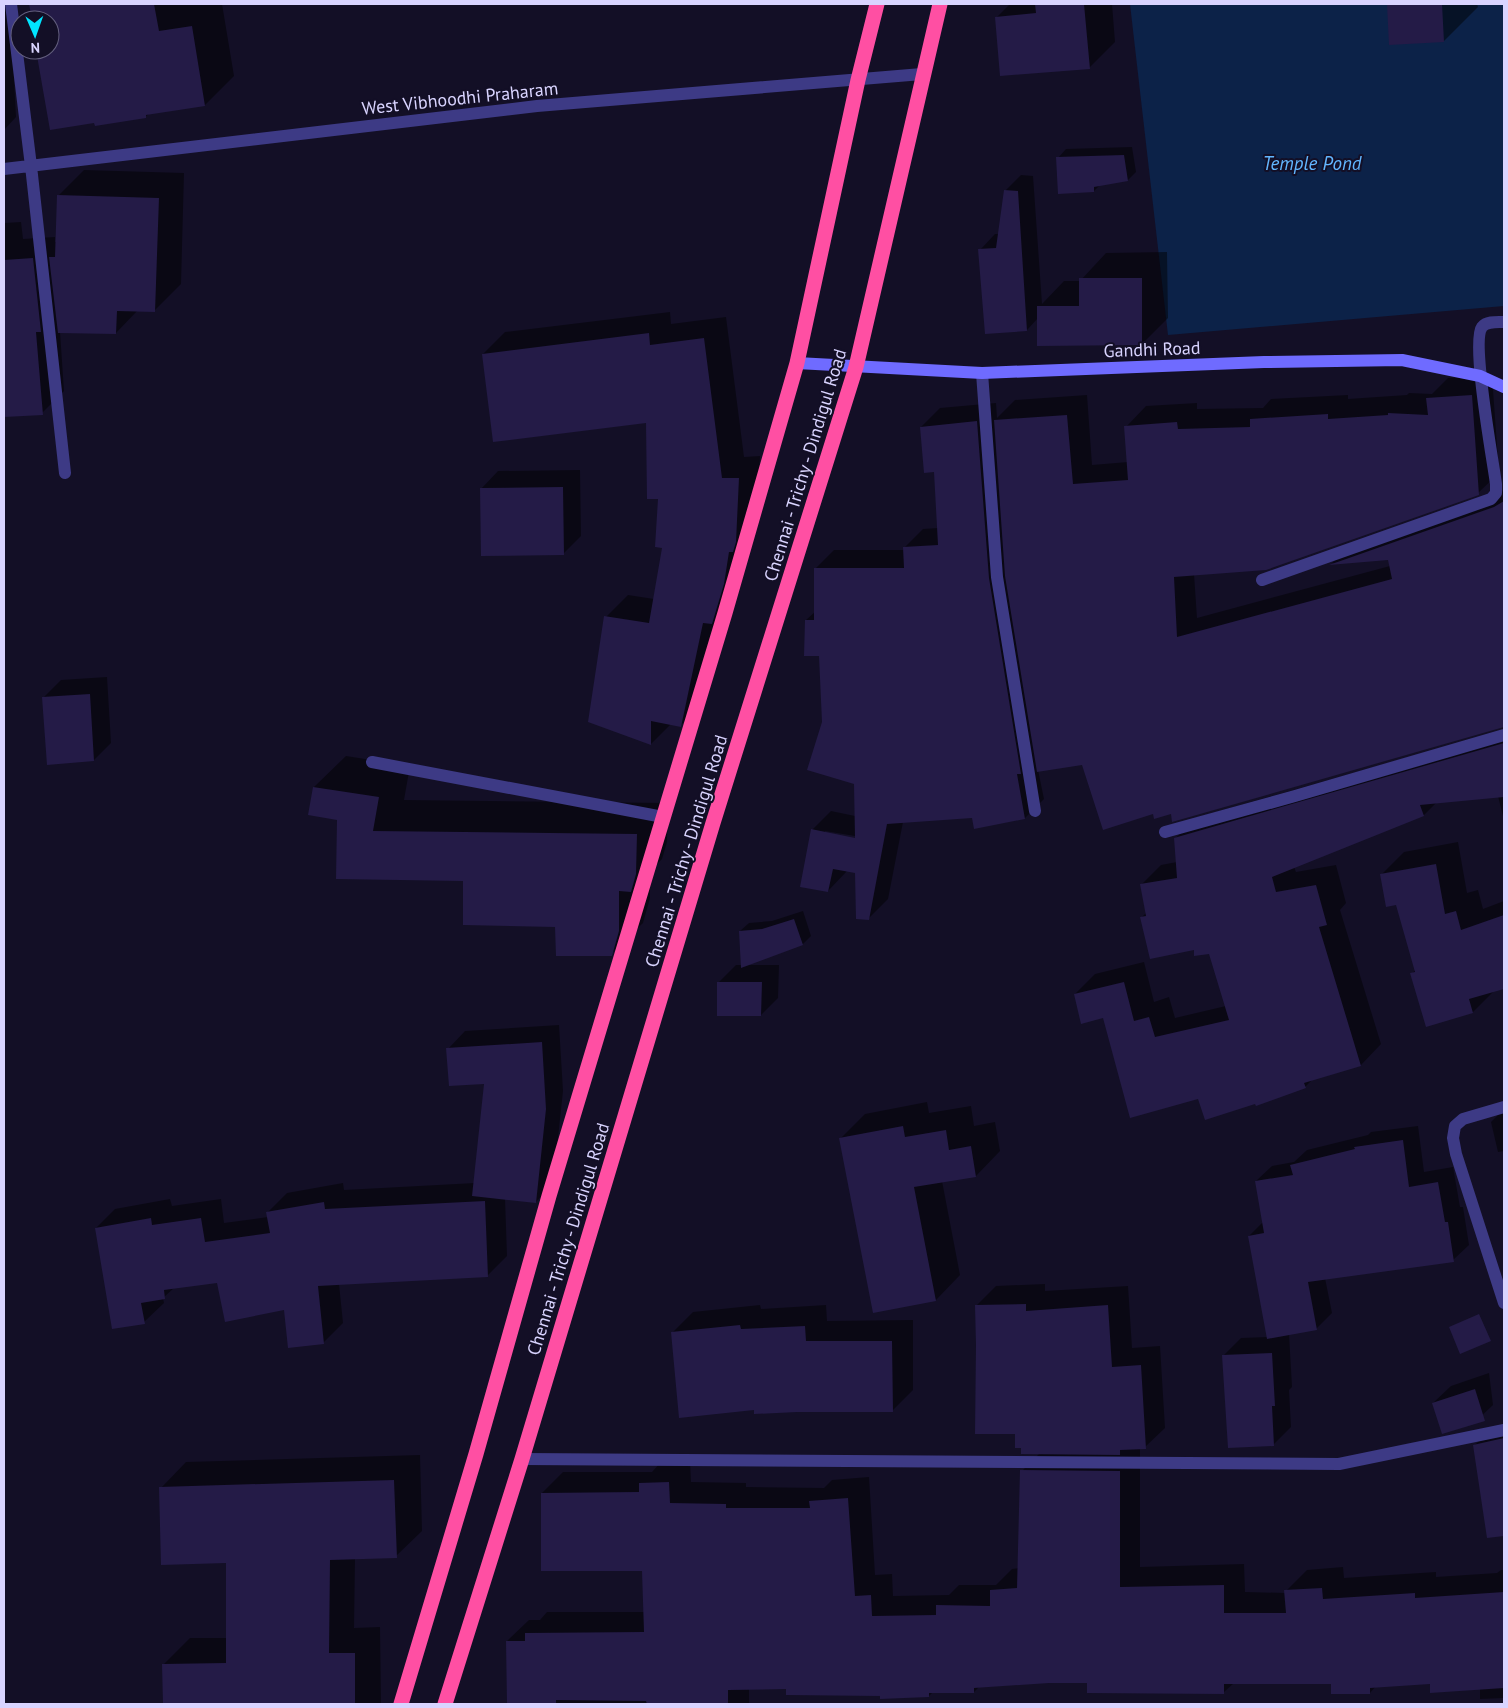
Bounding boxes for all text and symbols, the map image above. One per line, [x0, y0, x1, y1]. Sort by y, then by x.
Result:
north arrow [10, 10, 60, 60]
text: N [31, 39, 40, 57]
street label: West Vibhoodhi Praharam [361, 76, 559, 120]
water label: Temple Pond [1262, 151, 1363, 175]
street label: Gandhi Road [1103, 336, 1201, 362]
street label: Chennai - Trichy - Dindigul Road [759, 346, 851, 584]
street label: Chennai - Trichy - Dindigul Road [640, 732, 732, 970]
street label: Chennai - Trichy - Dindigul Road [522, 1120, 614, 1358]

